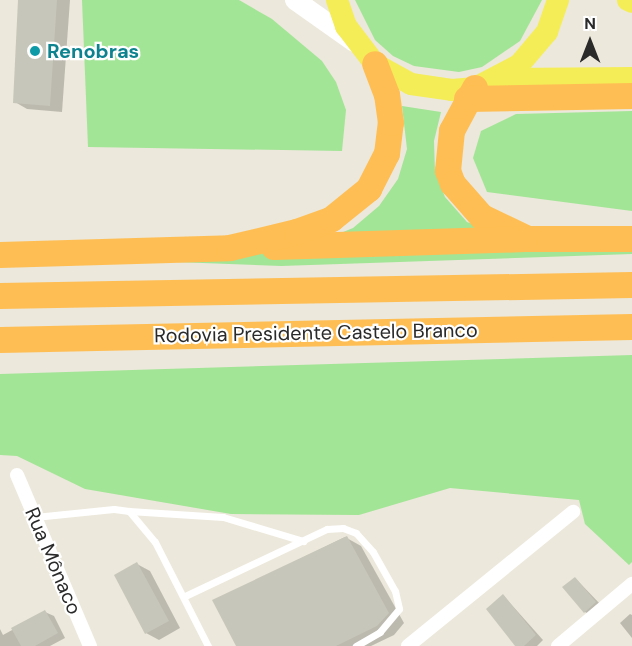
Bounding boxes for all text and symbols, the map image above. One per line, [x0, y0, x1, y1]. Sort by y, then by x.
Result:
north arrow [560, 12, 620, 72]
text: N [584, 13, 596, 34]
place label: Renobras [47, 39, 139, 63]
marker: Renobras [28, 44, 42, 58]
street label: Rodovia Presidente Castelo Branco [154, 318, 478, 348]
street label: Rua Mônaco [20, 504, 86, 618]

